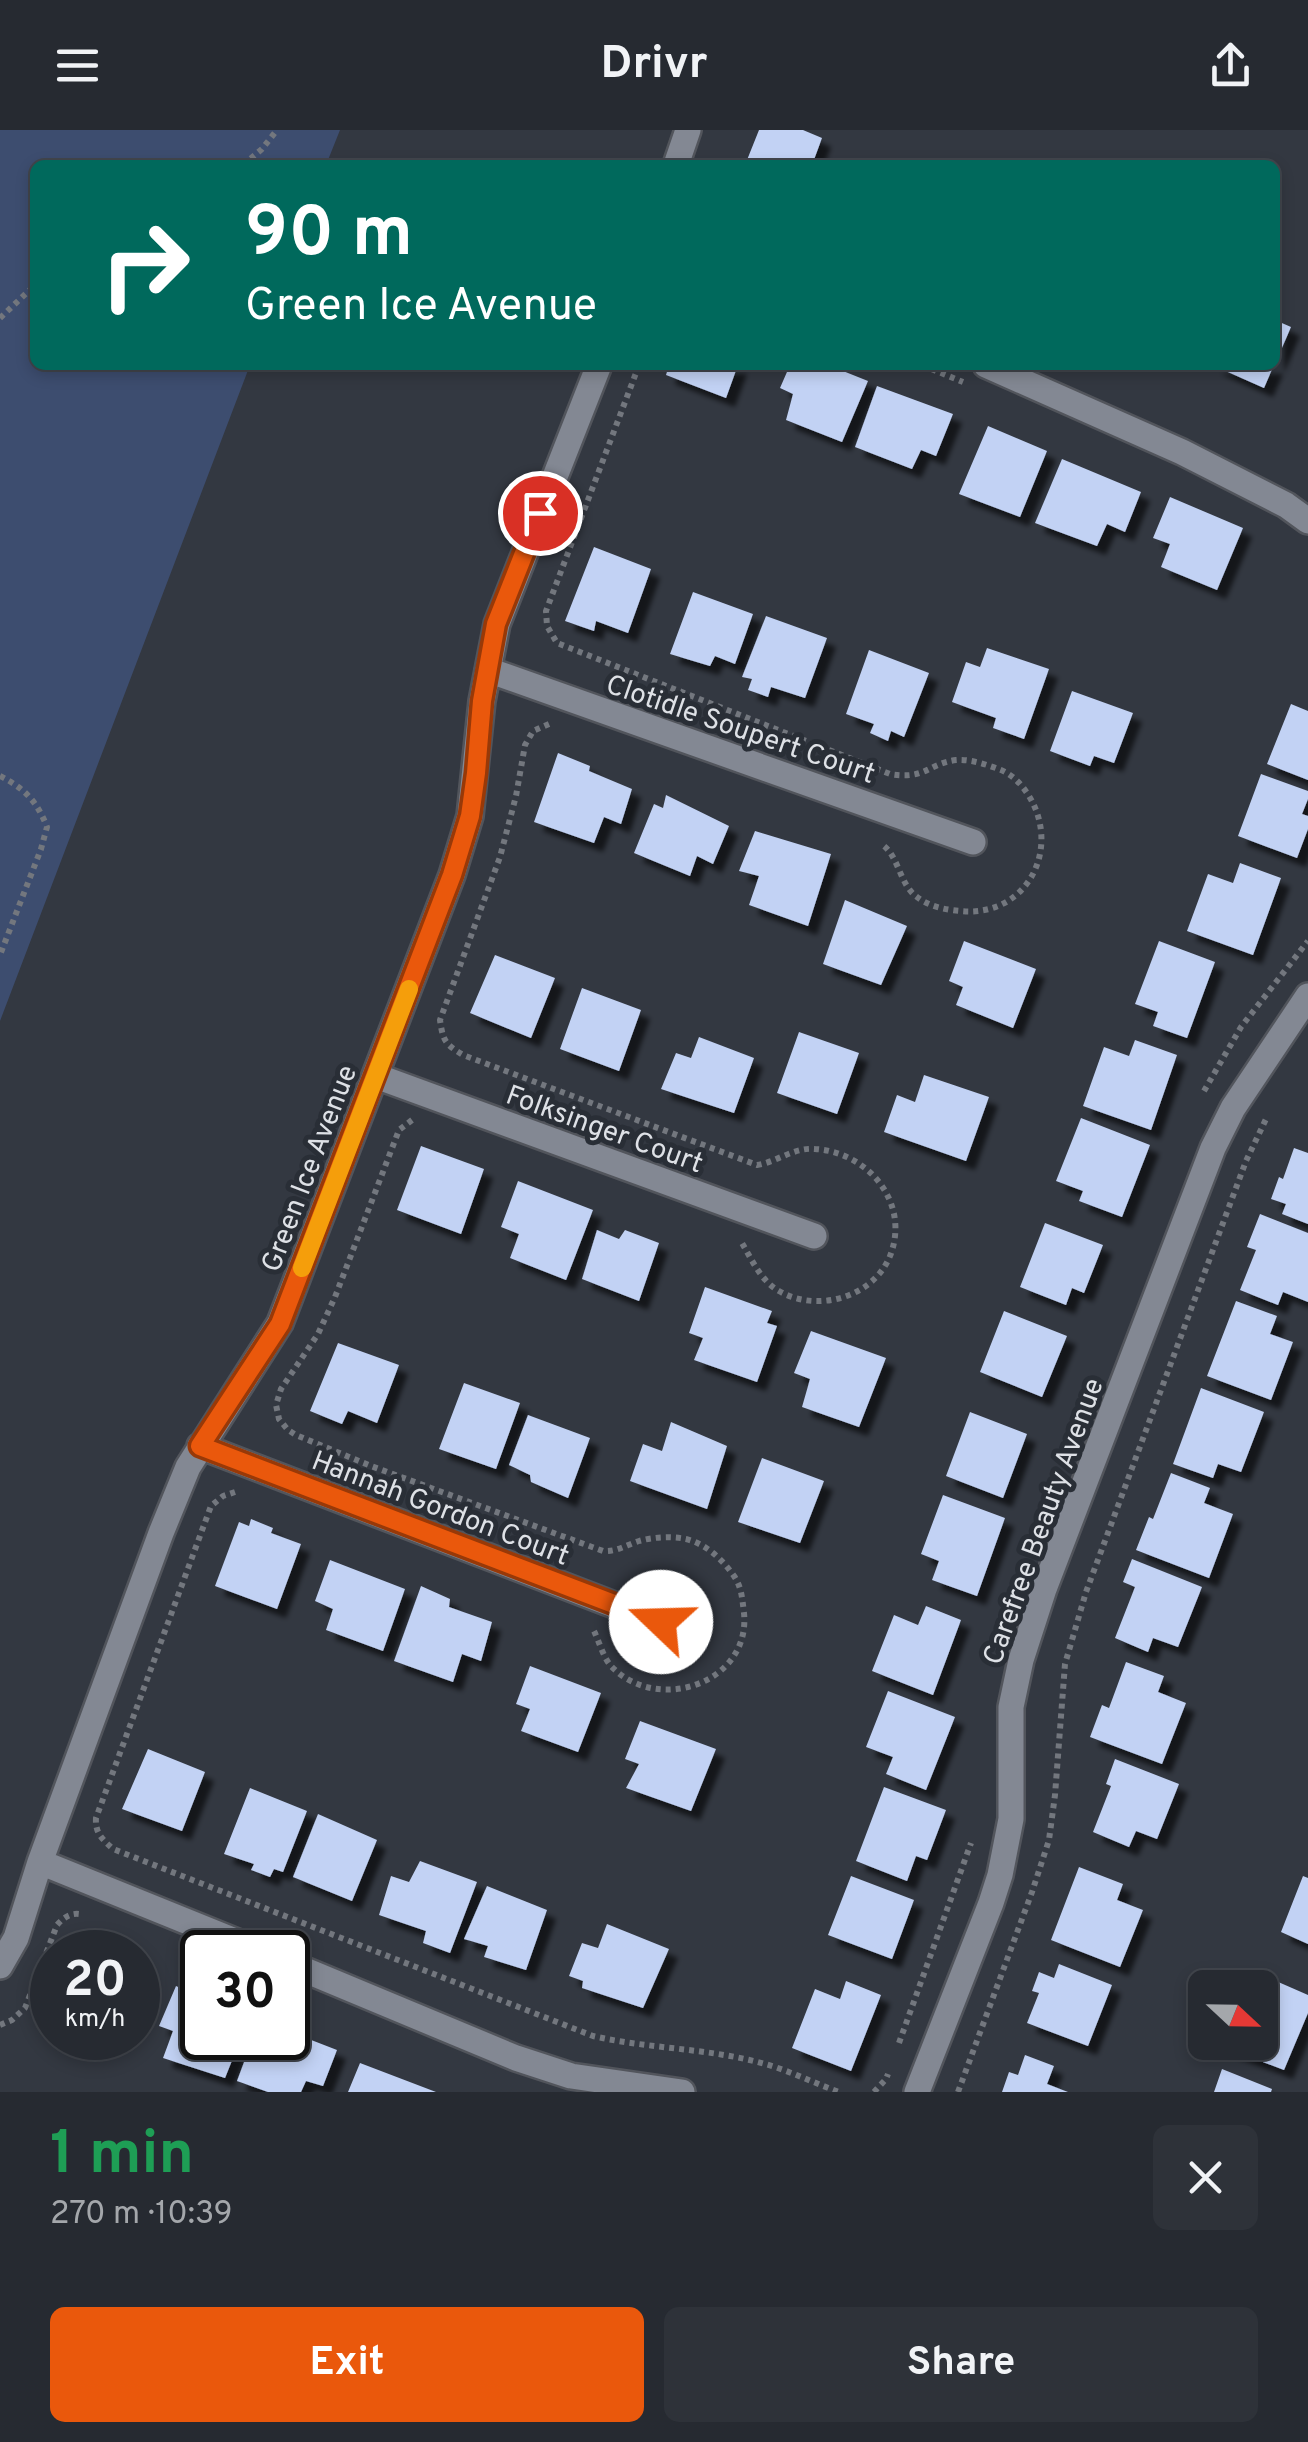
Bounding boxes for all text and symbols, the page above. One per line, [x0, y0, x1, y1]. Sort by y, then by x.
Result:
text: Drivr [600, 37, 708, 94]
icon: menu [50, 38, 105, 93]
icon: share [1203, 38, 1258, 93]
text: 90 m [245, 192, 413, 281]
icon: right [80, 200, 210, 330]
text: Green Ice Avenue [245, 279, 597, 336]
pin [498, 471, 583, 556]
icon: arrive [513, 486, 568, 541]
street label: Clotidle Soupert Court [601, 668, 879, 794]
street label: Green Ice Avenue [255, 1060, 367, 1278]
street label: Folksinger Court [500, 1078, 708, 1183]
street label: Carefree Beauty Avenue [976, 1374, 1113, 1670]
street label: Hannah Gordon Court [306, 1444, 574, 1576]
position arrow [609, 1570, 713, 1674]
speed limit sign: 30 [180, 1930, 310, 2060]
text: 20 [63, 1951, 127, 2014]
north arrow [1188, 1970, 1278, 2060]
map controls [1188, 1970, 1278, 2060]
text: km/h [65, 2004, 125, 2036]
text: 1 min [50, 2119, 194, 2195]
button: close [1153, 2125, 1258, 2230]
text: 270 m · 10:39 [50, 2195, 233, 2235]
button: Exit [50, 2307, 644, 2422]
button: Share [664, 2307, 1258, 2422]

